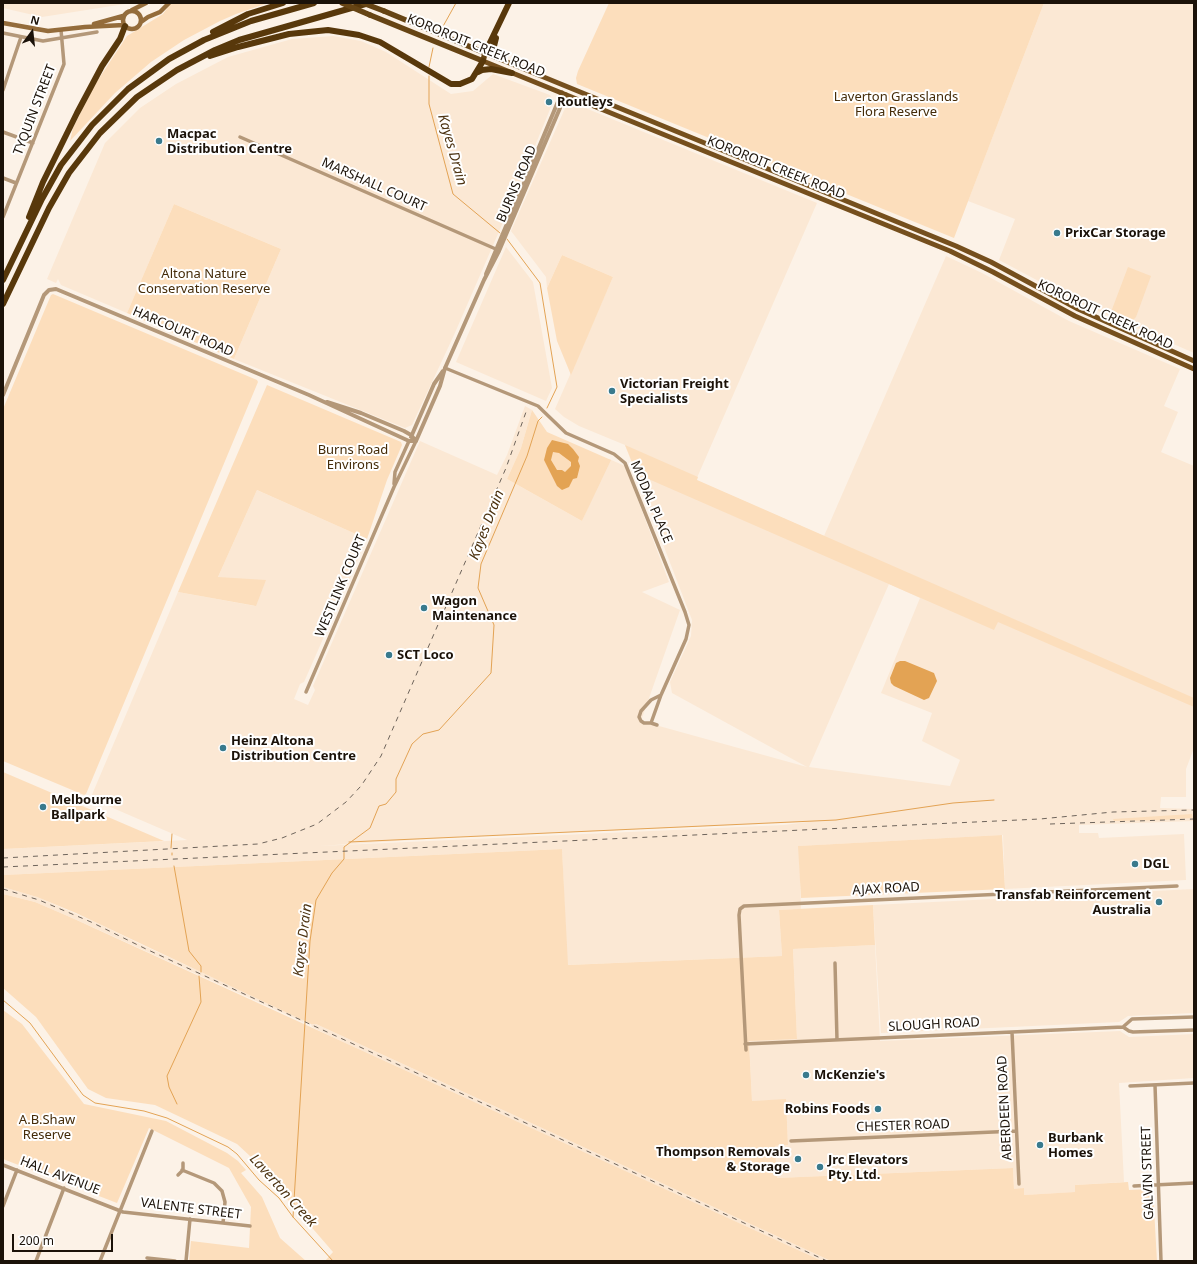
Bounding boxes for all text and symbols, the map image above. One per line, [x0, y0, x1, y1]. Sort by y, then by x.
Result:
street label: KOROROIT CREEK ROAD [405, 11, 547, 81]
north arrow [12, 12, 52, 52]
text: N [29, 12, 41, 28]
street label: TYQUIN STREET [11, 62, 59, 158]
park label: Laverton Grasslands Flora Reserve [834, 89, 958, 120]
place label: Routleys [557, 94, 613, 110]
marker: Routleys [544, 97, 554, 107]
water label: Kayes Drain [434, 112, 470, 188]
place label: Macpac Distribution Centre [167, 126, 292, 157]
street label: KOROROIT CREEK ROAD [705, 133, 847, 203]
marker: Macpac Distribution Centre [154, 136, 164, 146]
street label: BURNS ROAD [494, 143, 540, 225]
street label: MARSHALL COURT [319, 155, 429, 215]
place label: PrixCar Storage [1065, 225, 1166, 241]
marker: PrixCar Storage [1052, 228, 1062, 238]
park label: Altona Nature Conservation Reserve [138, 266, 270, 297]
street label: KOROROIT CREEK ROAD [1035, 277, 1175, 353]
street label: HARCOURT ROAD [130, 304, 236, 360]
place label: Victorian Freight Specialists [620, 376, 729, 407]
marker: Victorian Freight Specialists [607, 386, 617, 396]
park label: Burns Road Environs [318, 442, 388, 473]
street label: MODAL PLACE [627, 459, 675, 545]
water label: Kayes Drain [466, 488, 508, 562]
street label: WESTLINK COURT [312, 533, 370, 639]
place label: Wagon Maintenance [432, 593, 517, 624]
marker: Wagon Maintenance [419, 603, 429, 613]
place label: SCT Loco [397, 647, 454, 663]
marker: SCT Loco [384, 650, 394, 660]
place label: Heinz Altona Distribution Centre [231, 733, 356, 764]
marker: Heinz Altona Distribution Centre [218, 743, 228, 753]
place label: Melbourne Ballpark [51, 792, 122, 823]
marker: Melbourne Ballpark [38, 802, 48, 812]
place label: DGL [1143, 856, 1169, 872]
marker: DGL [1130, 859, 1140, 869]
street label: AJAX ROAD [852, 879, 920, 899]
place label: Transfab Reinforcement Australia [995, 887, 1151, 918]
marker: Transfab Reinforcement Australia [1154, 897, 1164, 907]
water label: Kayes Drain [290, 903, 316, 977]
street label: SLOUGH ROAD [888, 1015, 980, 1035]
street label: ABERDEEN ROAD [994, 1055, 1016, 1161]
place label: McKenzie's [814, 1067, 885, 1083]
marker: McKenzie's [801, 1070, 811, 1080]
place label: Robins Foods [785, 1101, 870, 1117]
marker: Robins Foods [873, 1104, 883, 1114]
park label: A.B.Shaw Reserve [19, 1112, 75, 1143]
street label: CHESTER ROAD [856, 1117, 950, 1135]
street label: GALVIN STREET [1139, 1126, 1157, 1220]
place label: Burbank Homes [1048, 1130, 1103, 1161]
marker: Burbank Homes [1035, 1140, 1045, 1150]
place label: Thompson Removals & Storage [656, 1144, 790, 1175]
water label: Laverton Creek [246, 1151, 320, 1231]
place label: Jrc Elevators Pty. Ltd. [828, 1152, 908, 1183]
street label: HALL AVENUE [18, 1154, 102, 1198]
marker: Thompson Removals & Storage [793, 1154, 803, 1164]
marker: Jrc Elevators Pty. Ltd. [815, 1162, 825, 1172]
street label: VALENTE STREET [140, 1195, 242, 1223]
scale bar [14, 1226, 115, 1252]
text: 200 m [19, 1232, 54, 1249]

